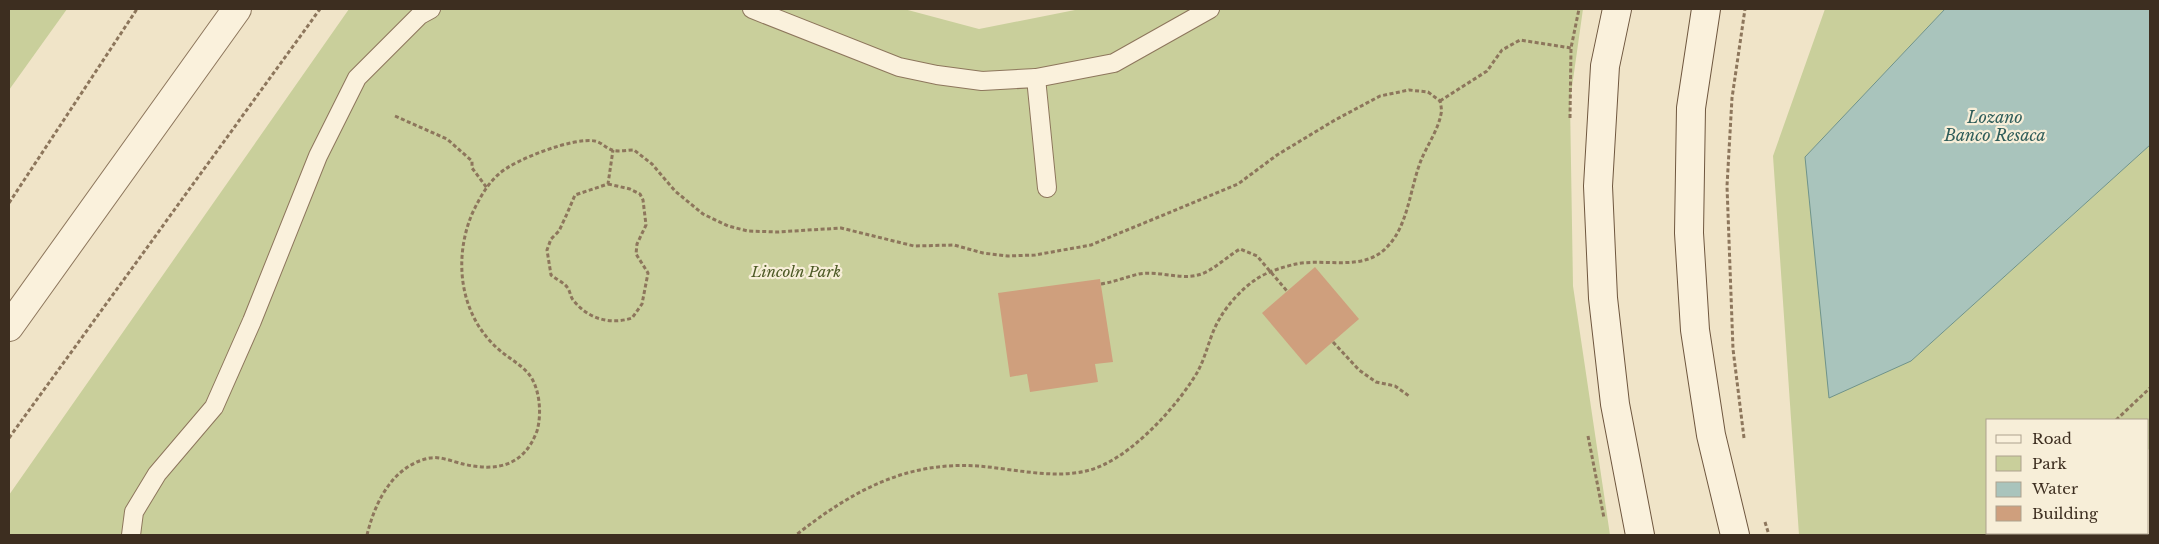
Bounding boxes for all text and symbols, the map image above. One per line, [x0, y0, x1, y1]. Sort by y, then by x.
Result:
water label: Lozano Banco Resaca [1943, 107, 2046, 145]
park label: Lincoln Park [750, 262, 841, 281]
legend [1986, 419, 2149, 534]
text: Road [2032, 429, 2072, 448]
text: Park [2032, 454, 2068, 473]
text: Water [2031, 479, 2079, 498]
text: Building [2032, 504, 2099, 523]

